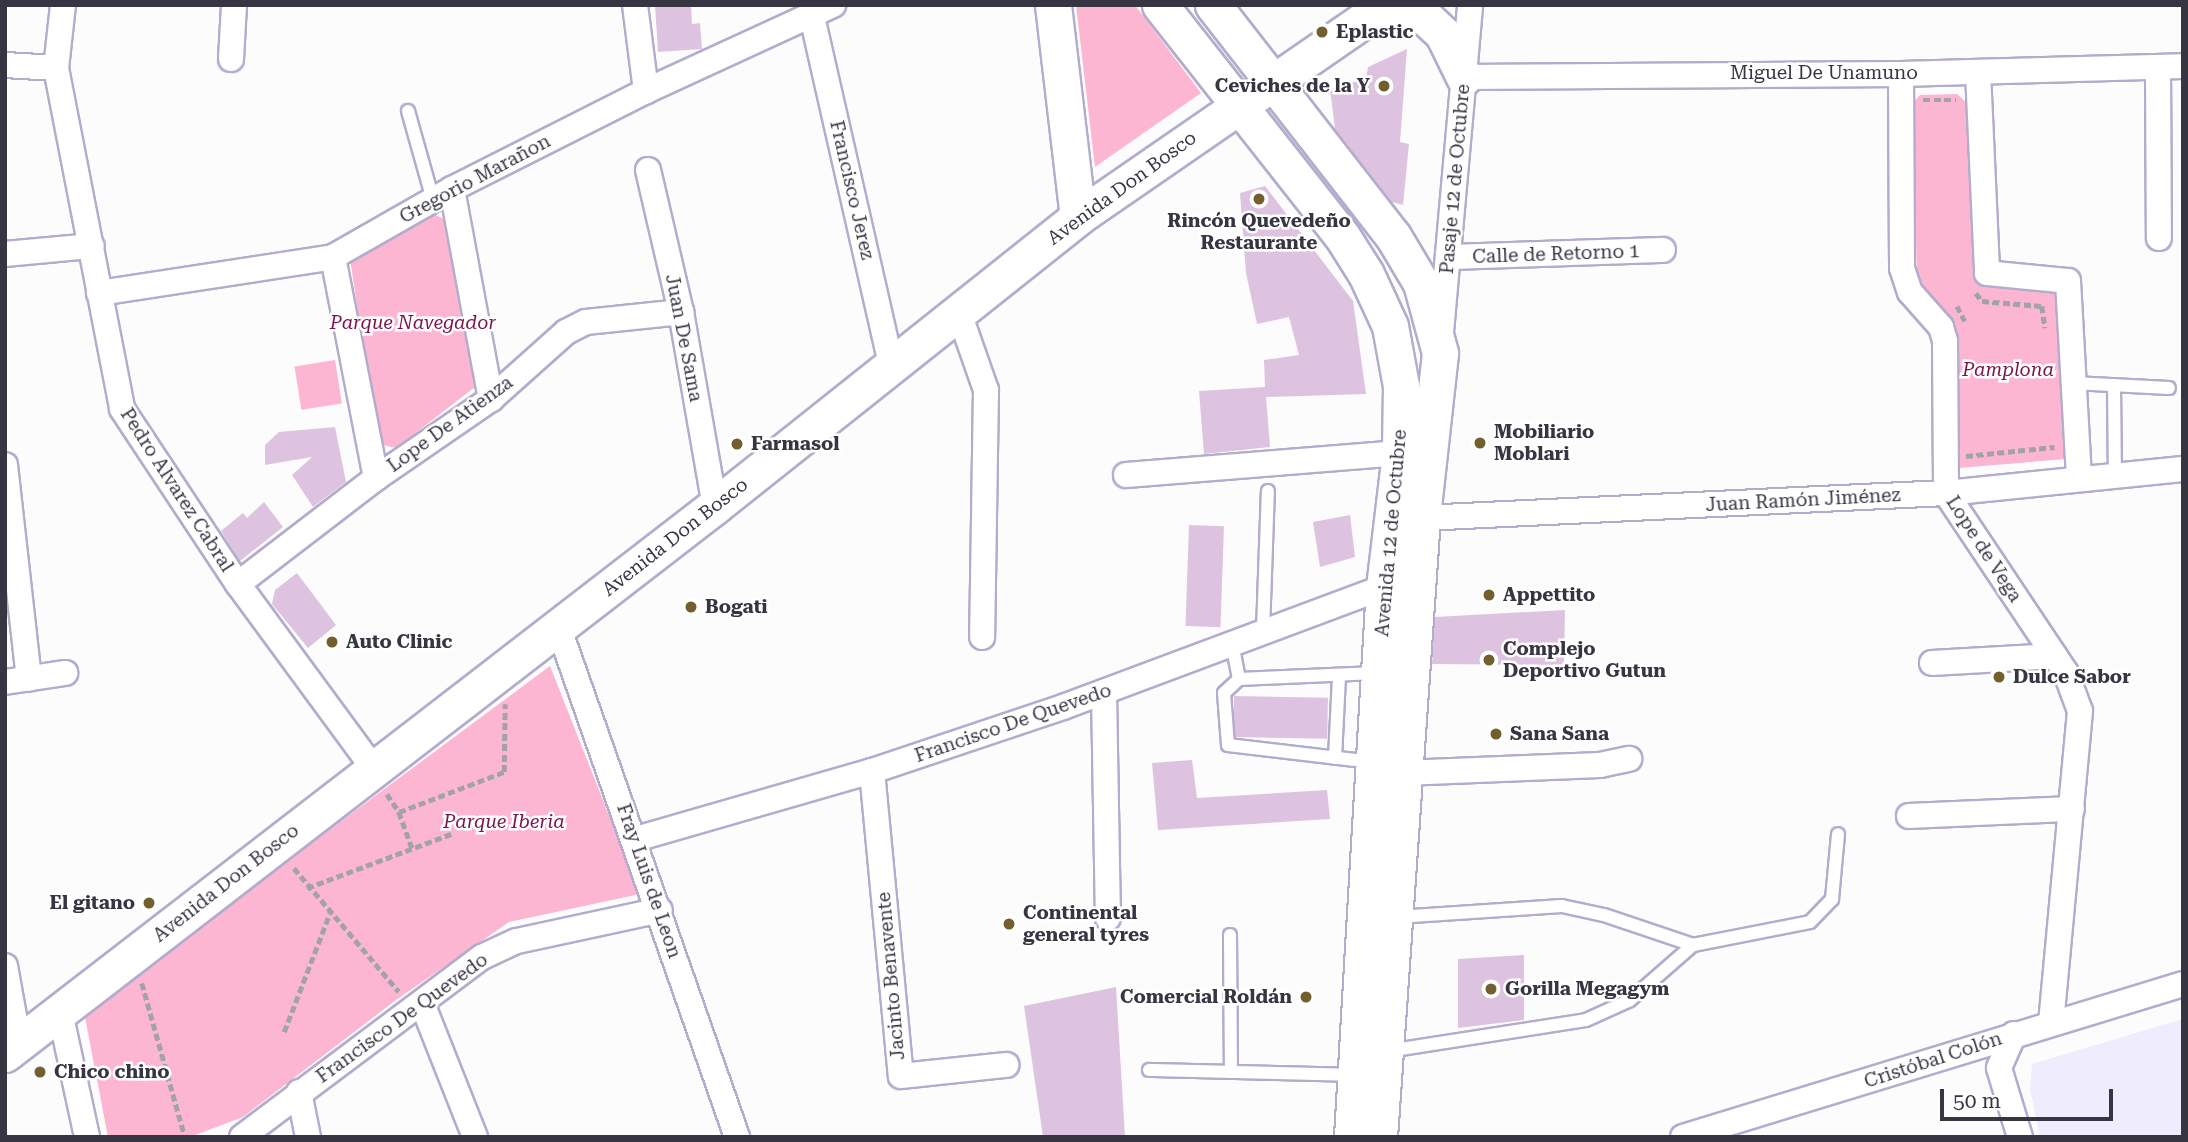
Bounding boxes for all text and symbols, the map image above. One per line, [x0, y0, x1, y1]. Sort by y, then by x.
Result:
place label: Eplastic [1336, 21, 1413, 43]
marker: Eplastic [1314, 24, 1330, 40]
street label: Miguel De Unamuno [1730, 62, 1918, 84]
place label: Ceviches de la Y [1215, 75, 1370, 97]
marker: Ceviches de la Y [1376, 78, 1392, 94]
street label: Pasaje 12 de Octubre [1435, 83, 1475, 275]
street label: Francisco Jerez [825, 118, 879, 262]
street label: Avenida Don Bosco [1043, 126, 1201, 250]
street label: Gregorio Marañon [396, 130, 554, 228]
marker: Rincón Quevedeño Restaurante [1251, 191, 1267, 207]
place label: Rincón Quevedeño Restaurante [1167, 210, 1351, 254]
street label: Calle de Retorno 1 [1472, 240, 1640, 268]
street label: Juan De Sama [660, 272, 708, 404]
park label: Parque Navegador [330, 312, 496, 334]
park label: Pamplona [1962, 359, 2054, 381]
street label: Lope De Atienza [383, 371, 517, 477]
street label: Pedro Alvarez Cabral [116, 404, 238, 576]
place label: Mobiliario Moblari [1494, 421, 1594, 465]
street label: Avenida 12 de Octubre [1371, 428, 1411, 638]
place label: Farmasol [751, 433, 839, 455]
marker: Mobiliario Moblari [1472, 435, 1488, 451]
marker: Farmasol [729, 436, 745, 452]
street label: Avenida Don Bosco [598, 473, 752, 601]
street label: Juan Ramón Jiménez [1705, 484, 1901, 516]
street label: Lope de Vega [1941, 492, 2027, 606]
place label: Appettito [1503, 584, 1595, 606]
marker: Appettito [1481, 587, 1497, 603]
place label: Bogati [705, 596, 768, 618]
marker: Bogati [683, 599, 699, 615]
place label: Auto Clinic [346, 631, 453, 653]
marker: Auto Clinic [324, 634, 340, 650]
place label: Complejo Deportivo Gutun [1503, 638, 1666, 682]
marker: Complejo Deportivo Gutun [1481, 652, 1497, 668]
place label: Dulce Sabor [2013, 666, 2131, 688]
marker: Dulce Sabor [1991, 669, 2007, 685]
street label: Francisco De Quevedo [912, 679, 1114, 767]
place label: Sana Sana [1510, 723, 1609, 745]
marker: Sana Sana [1488, 726, 1504, 742]
street label: Fray Luis de Leon [612, 801, 686, 961]
park label: Parque Iberia [443, 811, 565, 833]
street label: Avenida Don Bosco [149, 819, 303, 947]
street label: Jacinto Benavente [872, 891, 910, 1061]
place label: El gitano [50, 892, 135, 914]
marker: El gitano [141, 895, 157, 911]
place label: Continental general tyres [1023, 902, 1149, 946]
marker: Continental general tyres [1001, 916, 1017, 932]
street label: Francisco De Quevedo [312, 948, 492, 1088]
place label: Gorilla Megagym [1505, 978, 1669, 1000]
marker: Gorilla Megagym [1483, 981, 1499, 997]
place label: Comercial Roldán [1120, 986, 1292, 1008]
marker: Comercial Roldán [1298, 989, 1314, 1005]
street label: Cristóbal Colón [1861, 1027, 2005, 1093]
place label: Chico chino [54, 1061, 169, 1083]
marker: Chico chino [32, 1064, 48, 1080]
scale bar [1943, 1076, 2116, 1120]
text: 50 m [1953, 1089, 2001, 1113]

